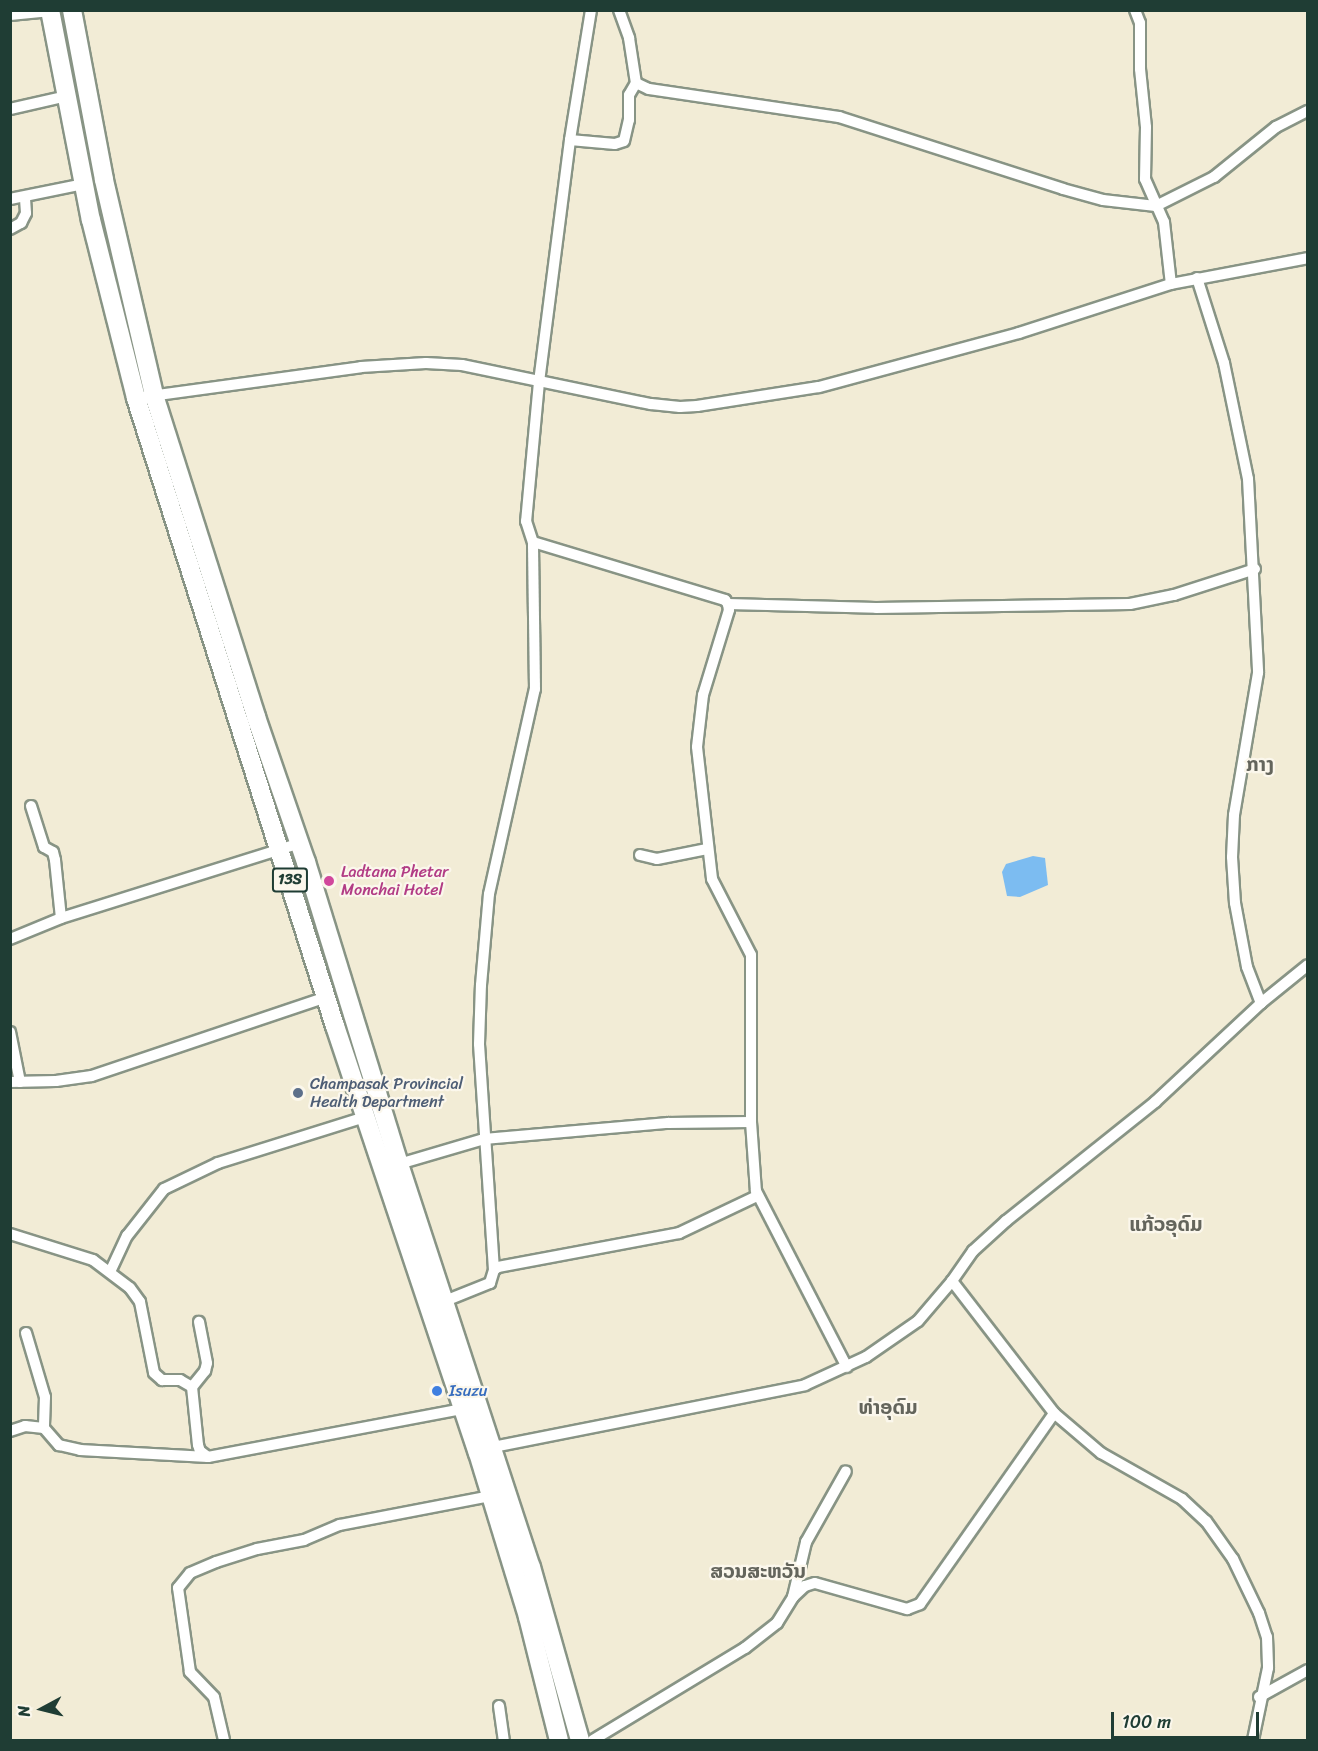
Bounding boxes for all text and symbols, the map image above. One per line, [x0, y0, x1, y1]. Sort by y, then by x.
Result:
district label: ກາງ [1246, 752, 1274, 776]
place label: Ladtana Phetar Monchai Hotel [341, 862, 449, 900]
road number: 13S [270, 868, 310, 892]
marker: Ladtana Phetar Monchai Hotel [322, 874, 336, 888]
place label: Champasak Provincial Health Department [310, 1074, 463, 1112]
marker: Champasak Provincial Health Department [291, 1086, 305, 1100]
district label: ແກ້ວອຸດົມ [1129, 1212, 1203, 1236]
place label: Isuzu [449, 1381, 487, 1401]
marker: Isuzu [430, 1384, 444, 1398]
district label: ທ່າອຸດົມ [859, 1395, 917, 1419]
district label: ສວນສະຫວັນ [710, 1559, 806, 1583]
north arrow [12, 1679, 72, 1739]
scale bar [1114, 1700, 1262, 1738]
text: N [9, 1704, 39, 1719]
text: 100 m [1122, 1706, 1171, 1738]

